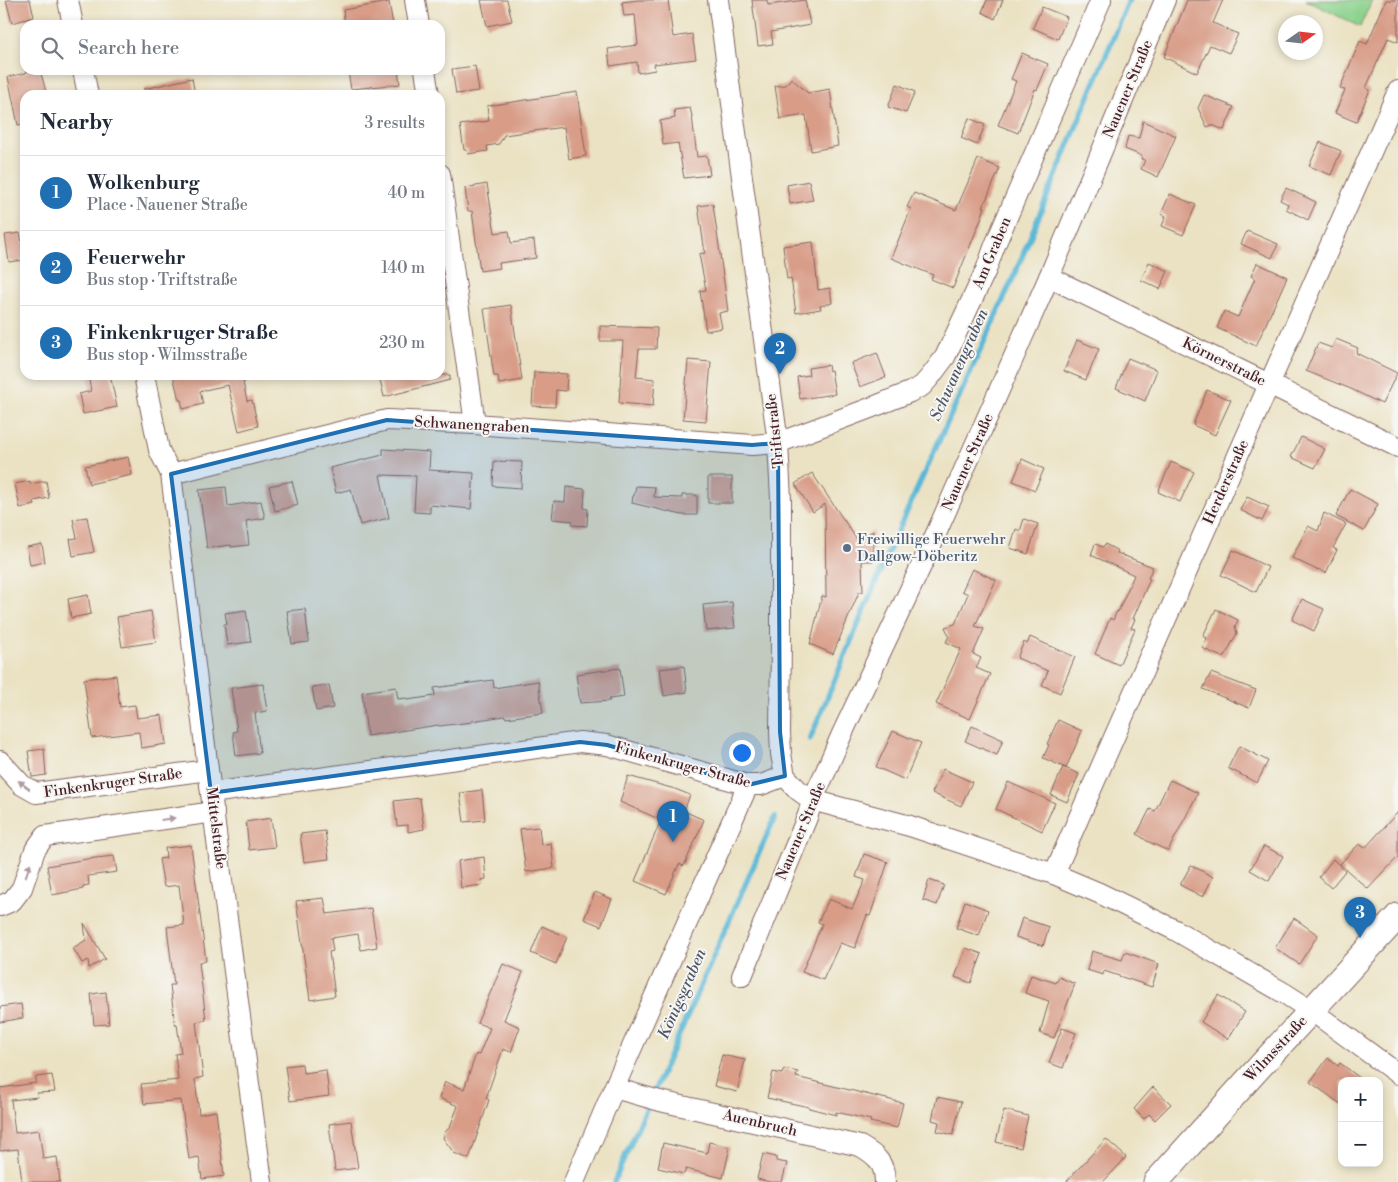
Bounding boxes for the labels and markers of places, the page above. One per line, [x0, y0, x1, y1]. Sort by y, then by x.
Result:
pin: 2 [764, 333, 796, 374]
place label: Freiwillige Feuerwehr Dallgow-Döberitz [857, 530, 1006, 566]
marker: Freiwillige Feuerwehr Dallgow-Döberitz [841, 542, 853, 554]
pin: 1 [657, 801, 689, 842]
pin: 3 [1344, 897, 1376, 938]

